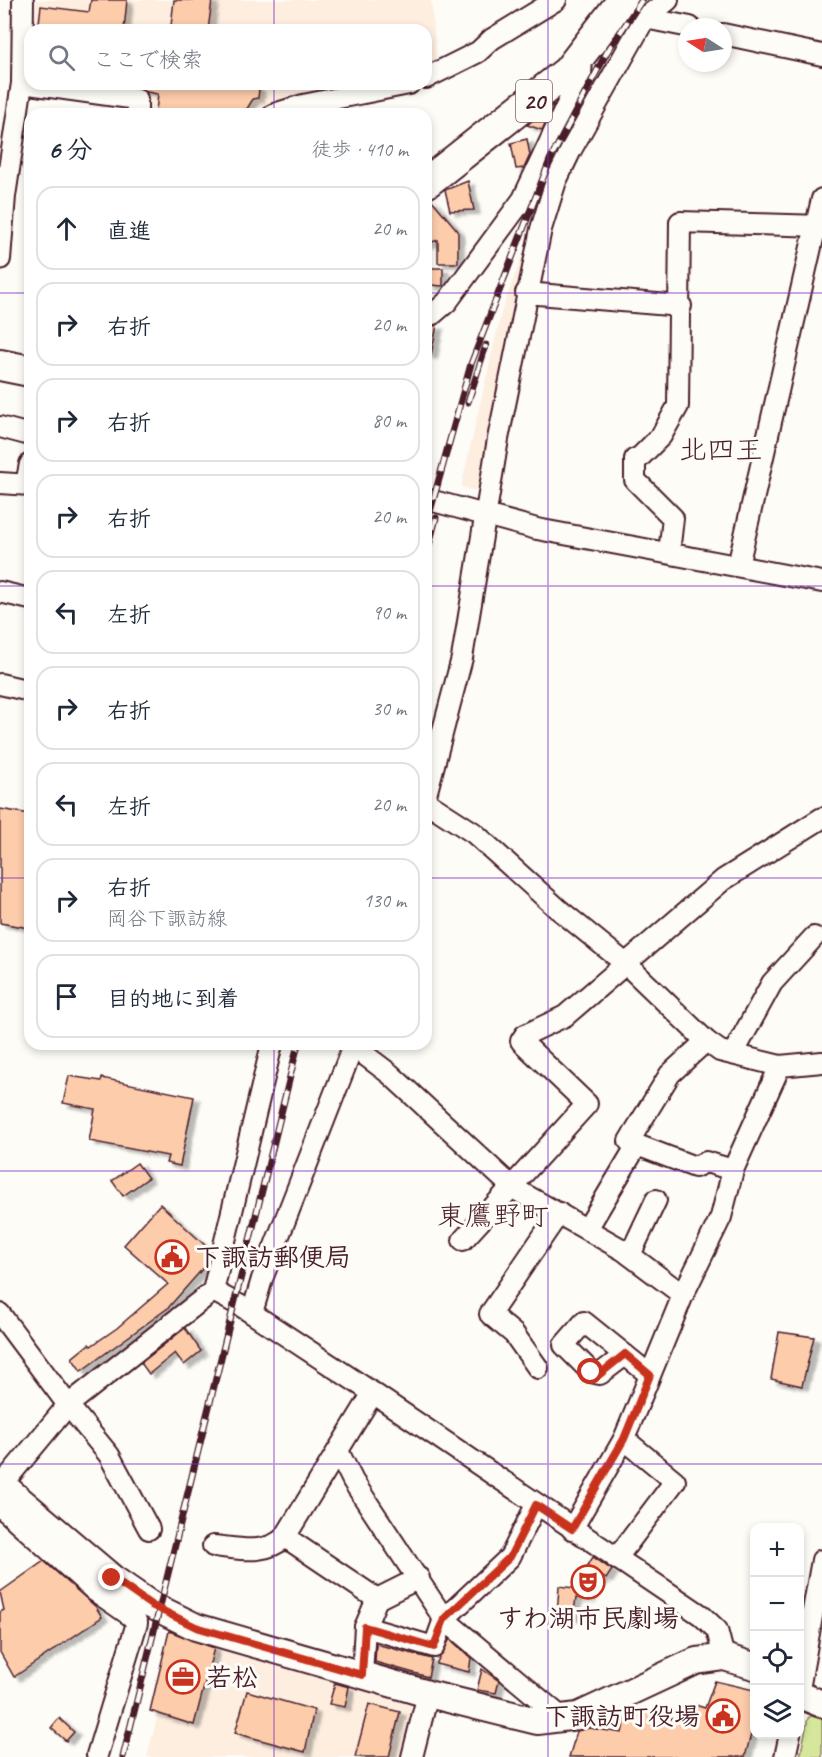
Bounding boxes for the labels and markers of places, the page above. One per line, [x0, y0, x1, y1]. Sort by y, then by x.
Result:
public building icon: 下諏訪郵便局 [154, 1239, 190, 1275]
place label: 下諏訪郵便局 [195, 1241, 351, 1274]
theatre icon: すわ湖市民劇場 [570, 1564, 606, 1600]
place label: すわ湖市民劇場 [497, 1602, 679, 1635]
office icon: 若松 [165, 1659, 201, 1695]
place label: 若松 [206, 1661, 258, 1694]
public building icon: 下諏訪町役場 [705, 1698, 741, 1734]
place label: 下諏訪町役場 [544, 1700, 700, 1733]

